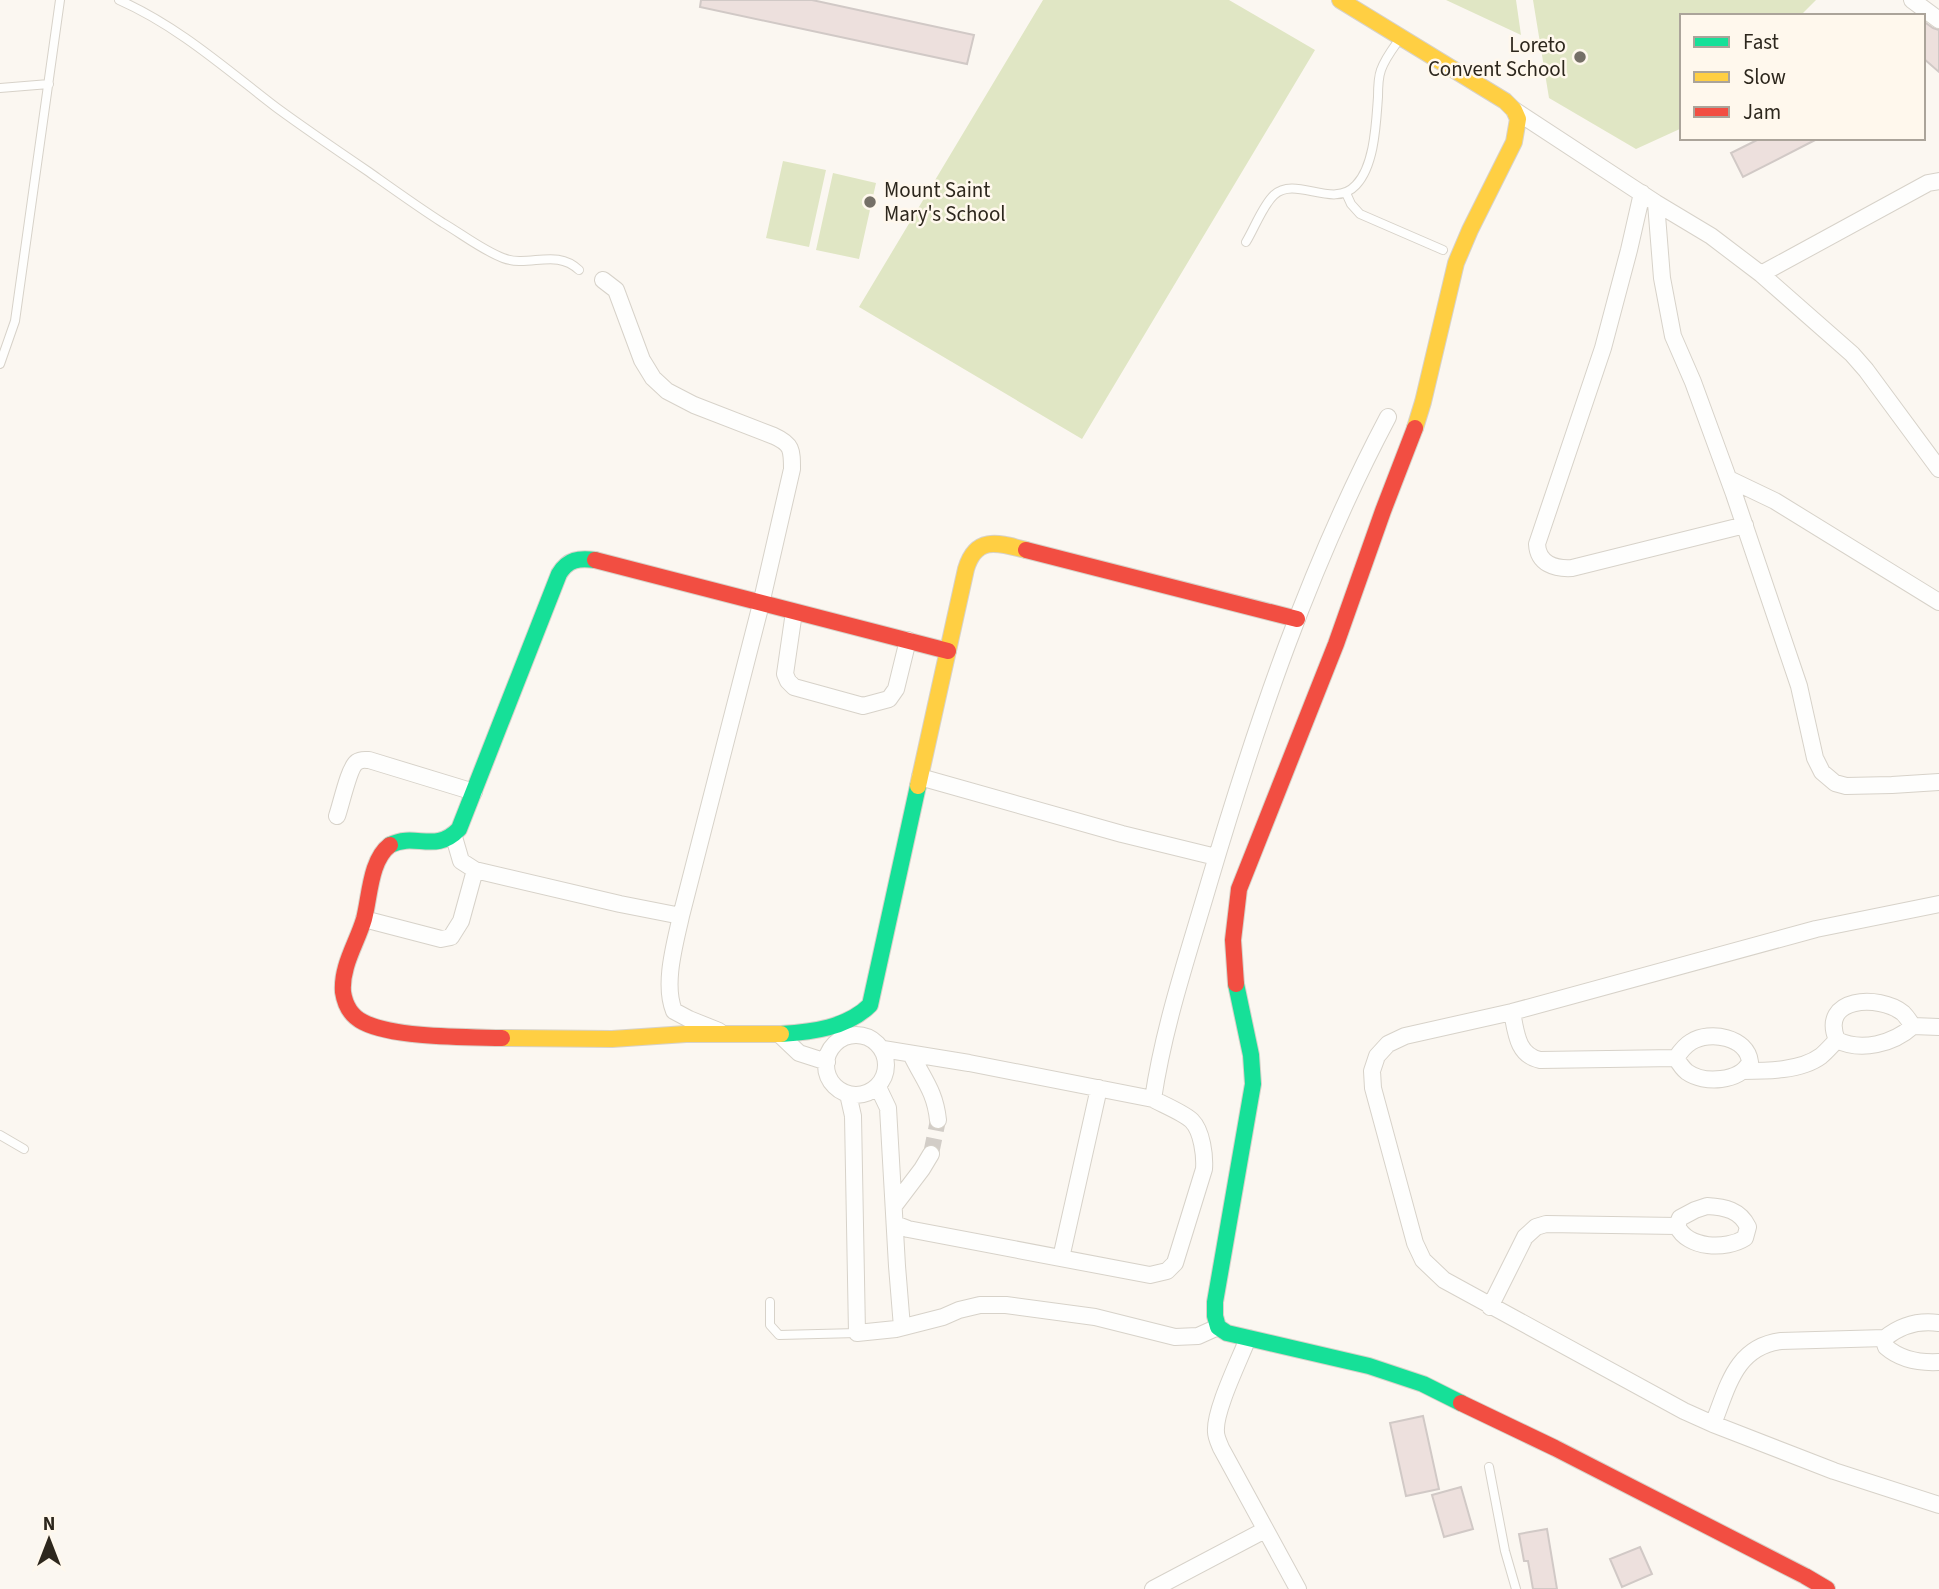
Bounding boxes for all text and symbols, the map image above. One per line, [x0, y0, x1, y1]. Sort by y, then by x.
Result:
legend [1680, 14, 1925, 140]
text: Fast [1743, 27, 1779, 57]
place label: Loreto Convent School [1428, 30, 1566, 84]
marker: Loreto Convent School [1572, 49, 1588, 65]
text: Slow [1743, 62, 1786, 92]
text: Jam [1743, 97, 1781, 127]
place label: Mount Saint Mary's School [884, 175, 1006, 229]
marker: Mount Saint Mary's School [862, 194, 878, 210]
north arrow [14, 1505, 84, 1575]
text: N [43, 1511, 55, 1538]

